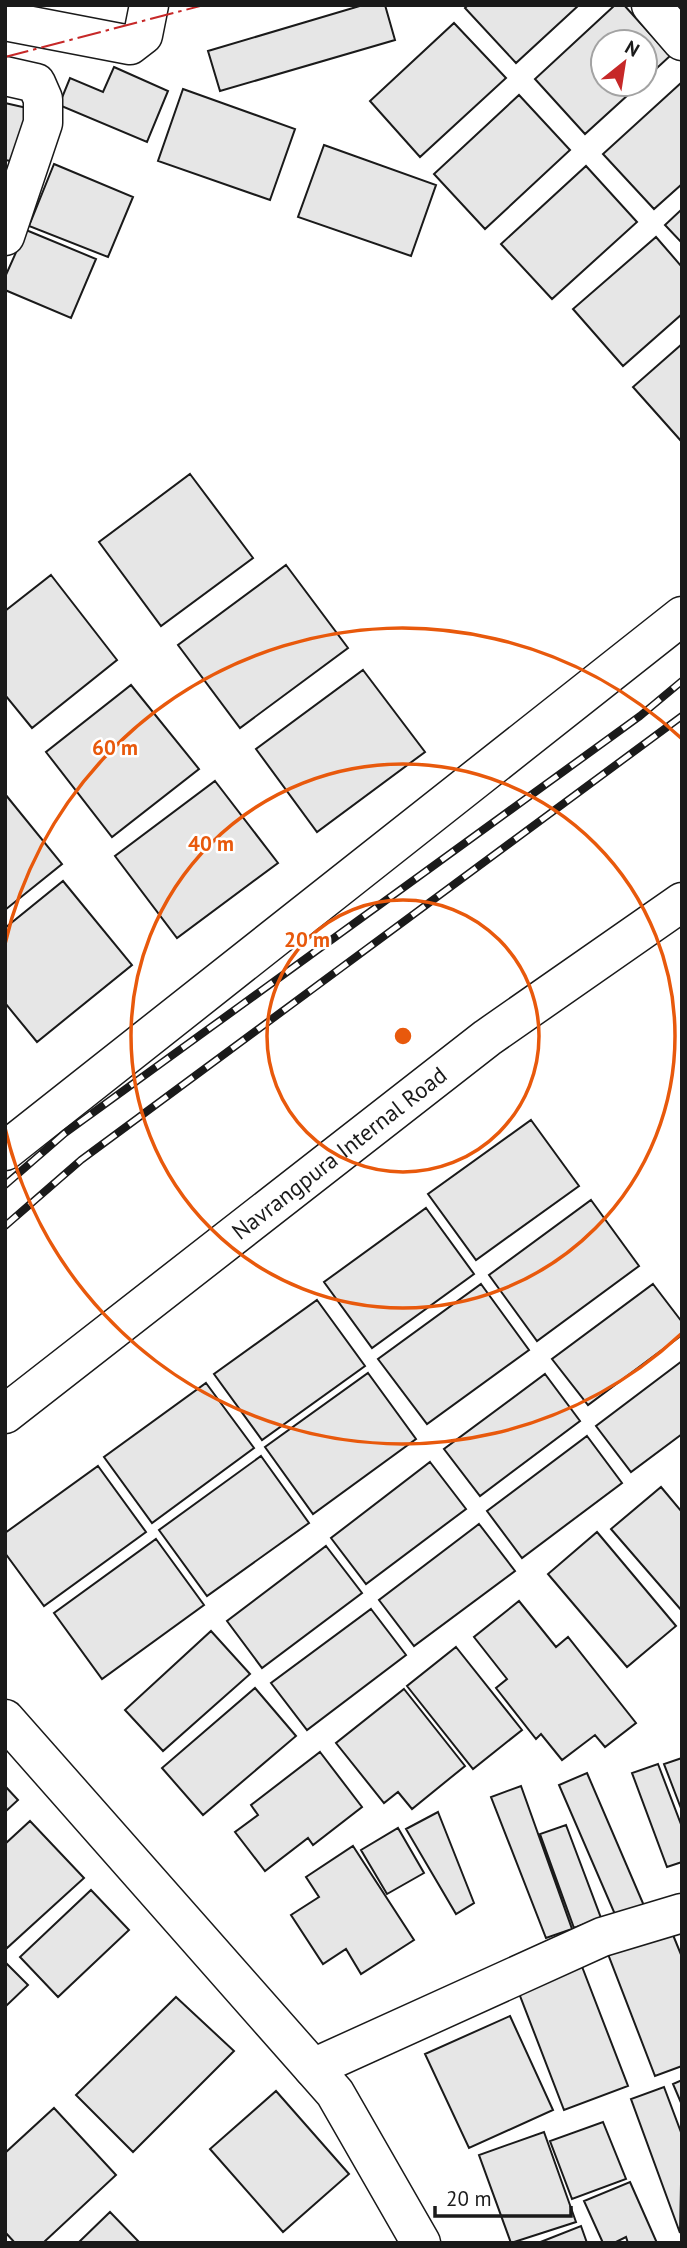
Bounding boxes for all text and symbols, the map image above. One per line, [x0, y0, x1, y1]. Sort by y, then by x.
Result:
north arrow [589, 28, 659, 98]
text: N [621, 35, 644, 62]
text: 60 m [92, 734, 138, 761]
text: 40 m [188, 830, 234, 857]
text: 20 m [284, 926, 330, 953]
centre of rings [391, 1024, 415, 1048]
street label: Navrangpura Internal Road [226, 1060, 452, 1246]
scale bar [435, 2174, 572, 2218]
text: 20 m [446, 2185, 492, 2212]

